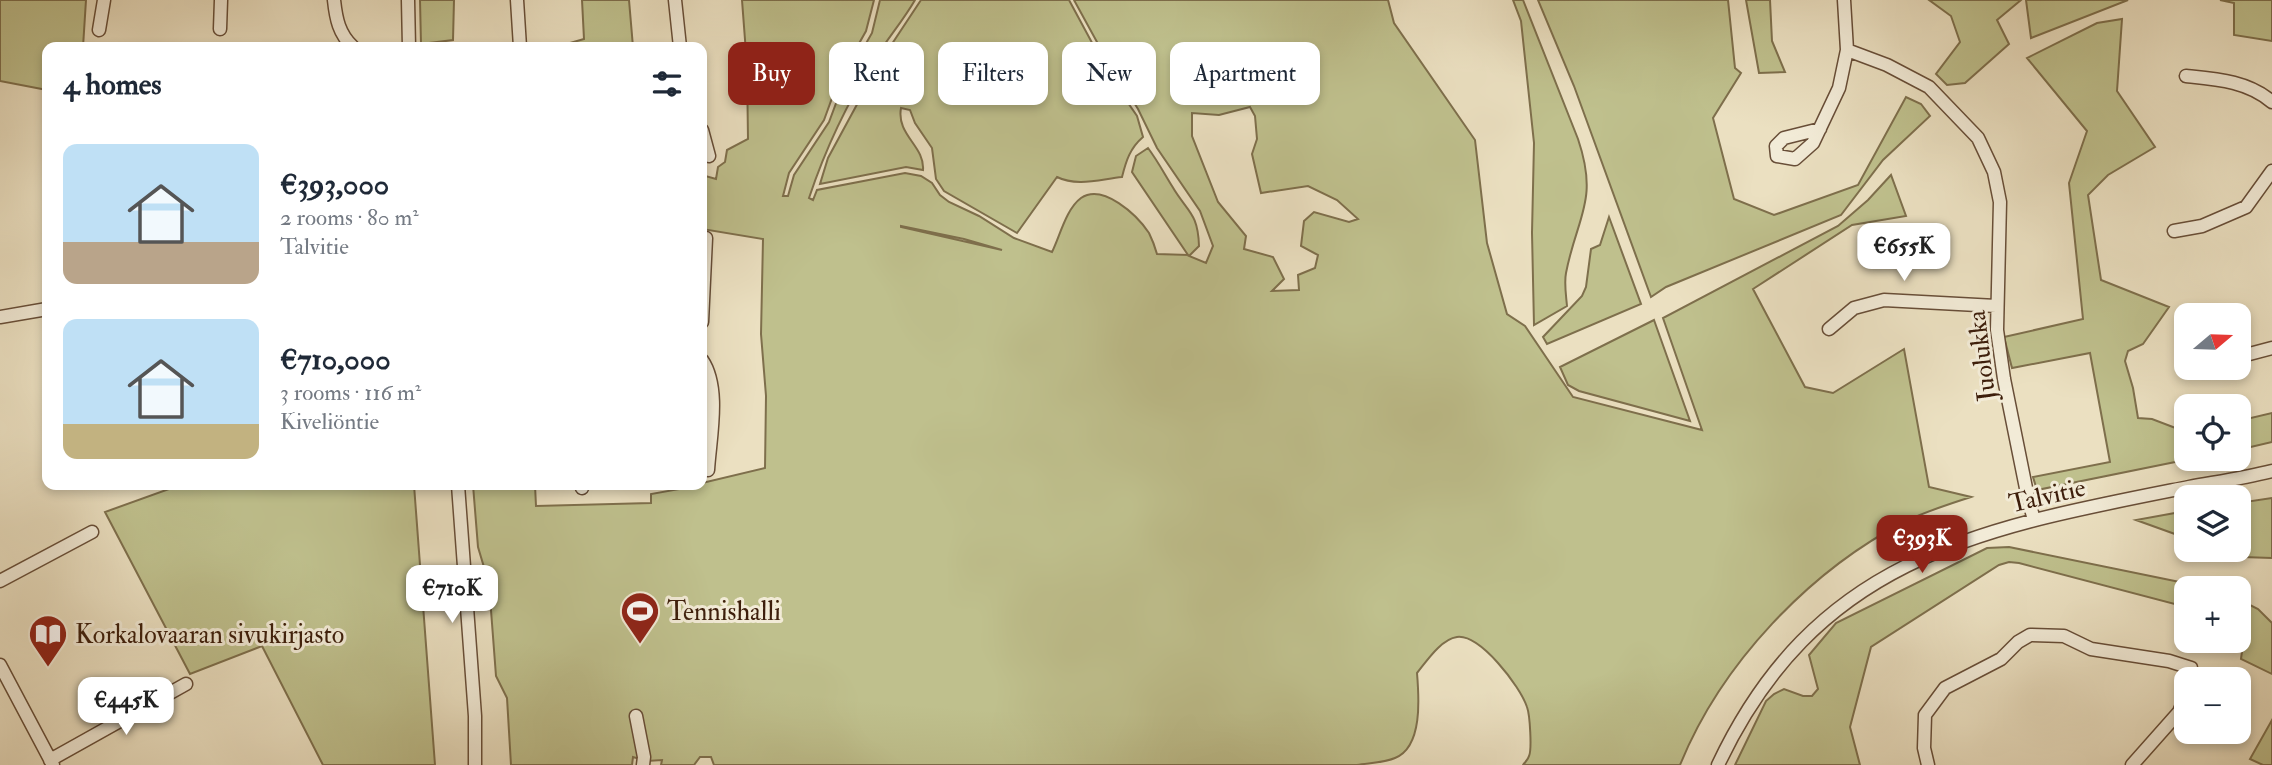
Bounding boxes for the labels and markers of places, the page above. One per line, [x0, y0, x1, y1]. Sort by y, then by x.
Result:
pin: €655K [1855, 224, 1953, 283]
pin: €393K [1873, 516, 1971, 575]
pin: €710K [403, 566, 501, 625]
sports icon: Tennishalli [619, 590, 661, 645]
place label: Tennishalli [667, 596, 781, 628]
library icon: Korkalovaaran sivukirjasto [27, 613, 69, 668]
place label: Korkalovaaran sivukirjasto [75, 619, 344, 651]
pin: €445K [77, 678, 175, 737]

